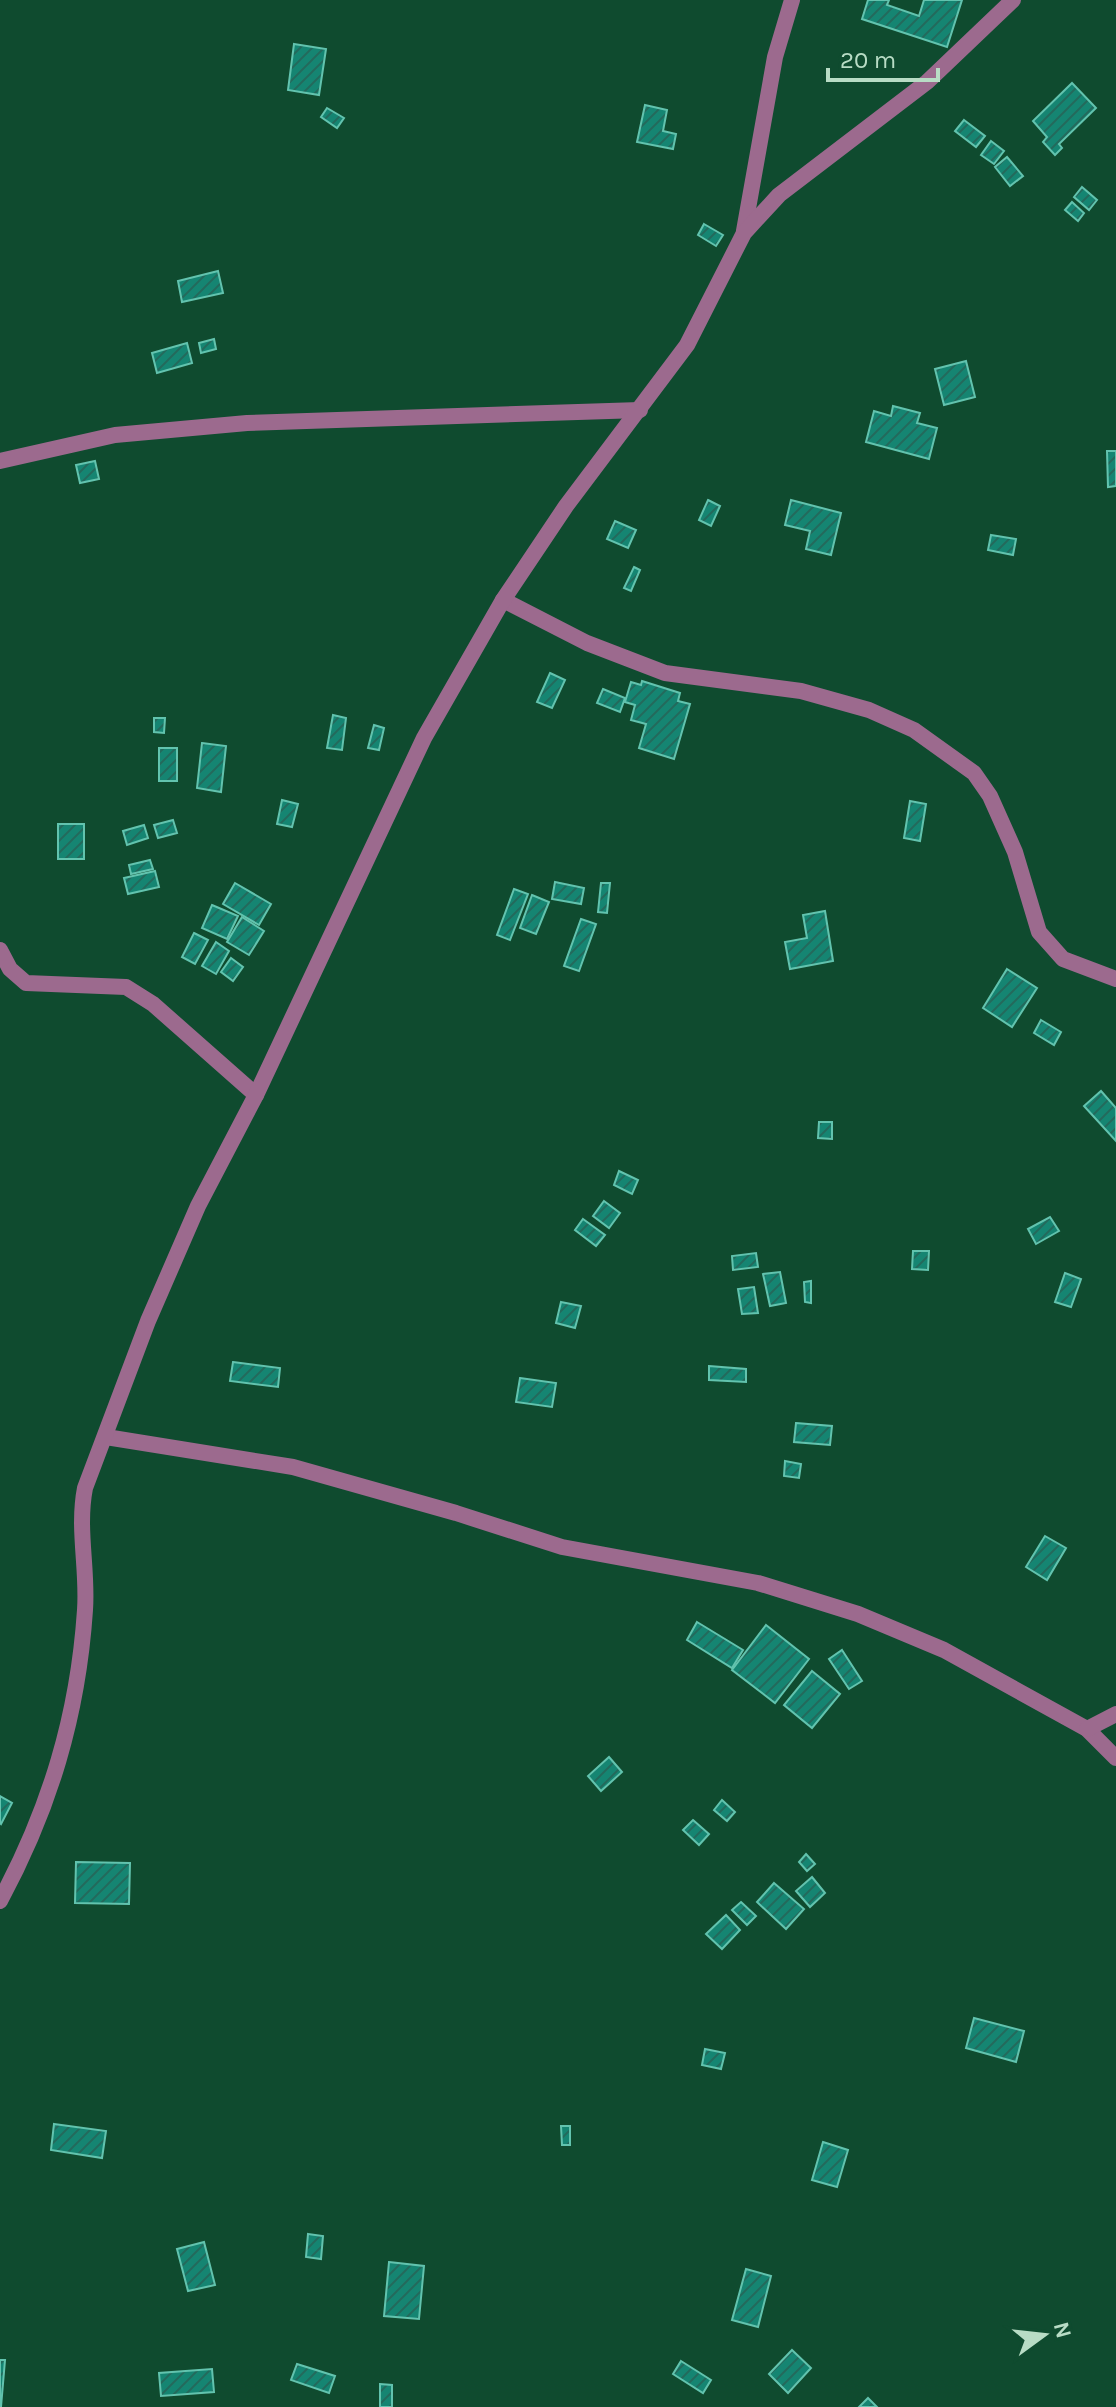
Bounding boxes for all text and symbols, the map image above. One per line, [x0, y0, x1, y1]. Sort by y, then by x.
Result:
scale bar [828, 32, 938, 82]
text: 20 m [840, 46, 896, 74]
north arrow [1004, 2295, 1084, 2375]
text: N [1048, 2319, 1077, 2341]

